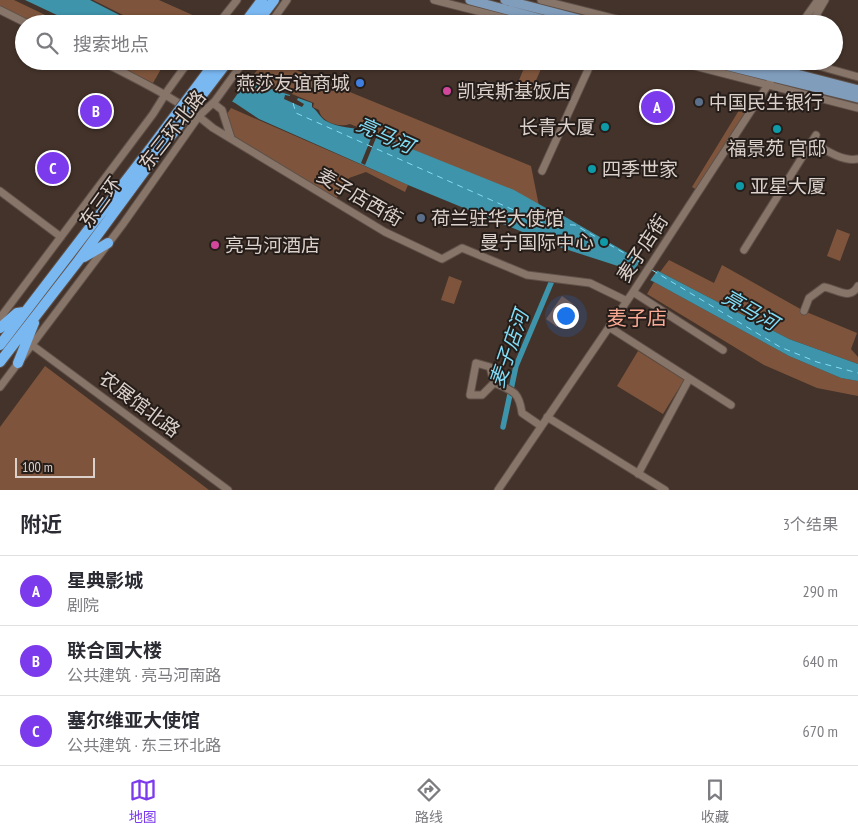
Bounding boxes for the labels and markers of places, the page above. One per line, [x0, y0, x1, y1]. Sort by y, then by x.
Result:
place label: 燕莎友谊商城 [236, 71, 350, 95]
marker: 燕莎友谊商城 [354, 77, 366, 89]
place label: 凯宾斯基饭店 [457, 79, 571, 103]
marker: 凯宾斯基饭店 [441, 85, 453, 97]
pin: A [641, 88, 673, 126]
place label: 中国民生银行 [709, 90, 823, 114]
pin: B [80, 92, 112, 130]
marker: 中国民生银行 [693, 96, 705, 108]
place label: 长青大厦 [519, 115, 595, 139]
marker: 长青大厦 [599, 121, 611, 133]
marker: 福景苑 官邸 [771, 123, 783, 135]
place label: 福景苑 官邸 [727, 136, 827, 160]
pin: C [37, 149, 69, 187]
place label: 四季世家 [602, 157, 678, 181]
marker: 四季世家 [586, 163, 598, 175]
place label: 亚星大厦 [750, 174, 826, 198]
marker: 亚星大厦 [734, 180, 746, 192]
place label: 荷兰驻华大使馆 [431, 206, 564, 230]
marker: 荷兰驻华大使馆 [415, 212, 427, 224]
place label: 曼宁国际中心 [480, 230, 594, 254]
place label: 亮马河酒店 [225, 233, 320, 257]
marker: 曼宁国际中心 [598, 236, 610, 248]
marker: 亮马河酒店 [209, 239, 221, 251]

